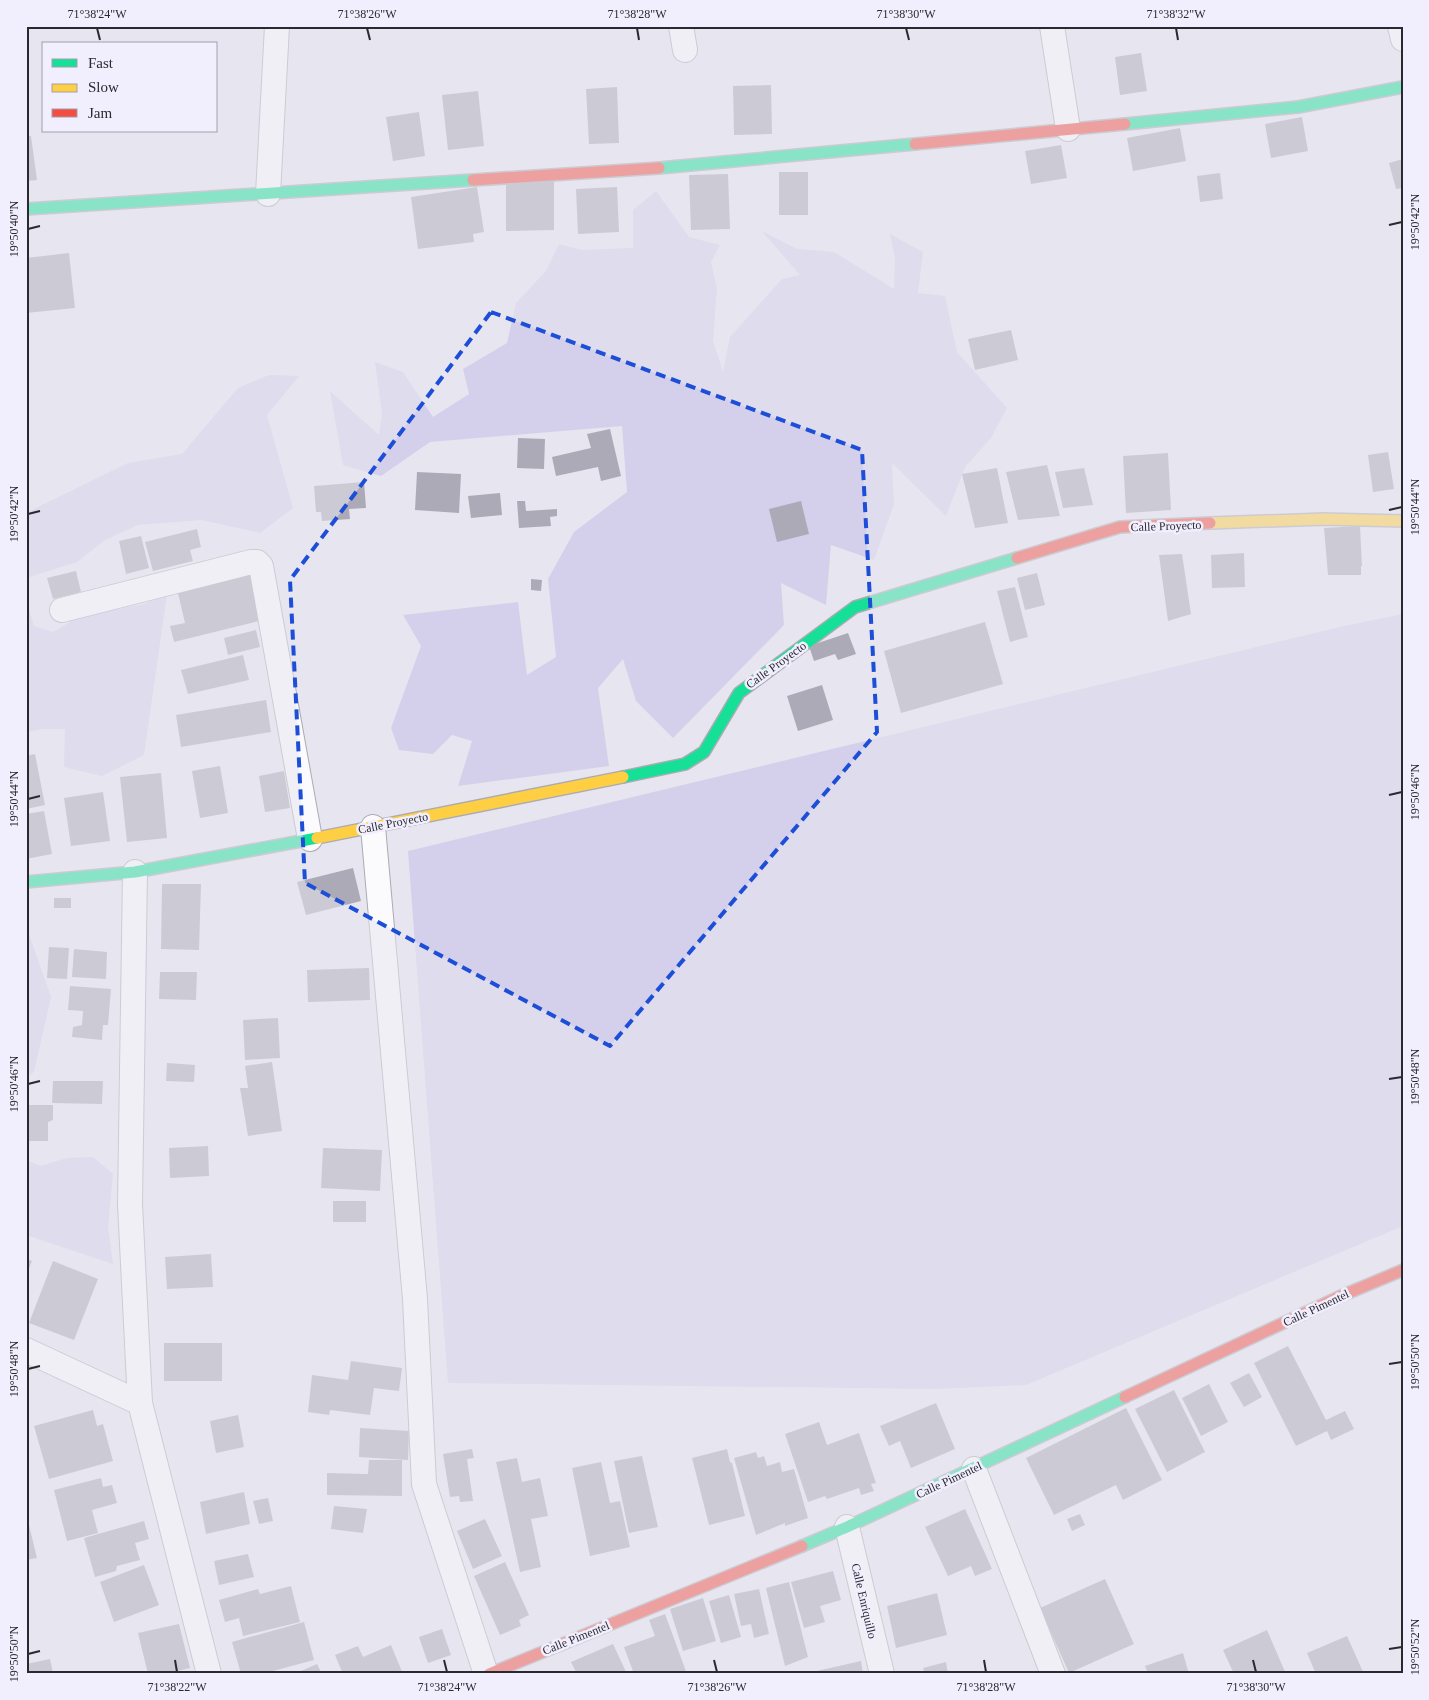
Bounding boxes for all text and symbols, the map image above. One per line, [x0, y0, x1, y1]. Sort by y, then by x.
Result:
text: 71°38'24"W [67, 7, 127, 21]
text: 71°38'26"W [337, 7, 397, 21]
text: 71°38'28"W [607, 7, 667, 21]
text: 71°38'30"W [876, 7, 936, 21]
text: 71°38'32"W [1146, 7, 1206, 21]
legend [42, 42, 218, 132]
text: Fast [88, 55, 114, 71]
text: Slow [88, 79, 119, 95]
text: Jam [88, 105, 112, 121]
text: 19°50'42"N [1408, 193, 1422, 250]
text: 19°50'40"N [7, 200, 21, 257]
text: 19°50'44"N [1408, 478, 1422, 535]
text: 19°50'42"N [7, 485, 21, 542]
street label: Calle Proyecto [1130, 518, 1202, 534]
street label: Calle Proyecto [743, 638, 809, 692]
text: 19°50'46"N [1408, 763, 1422, 820]
text: 19°50'44"N [7, 770, 21, 827]
street label: Calle Proyecto [357, 809, 429, 837]
text: 19°50'48"N [1408, 1048, 1422, 1105]
text: 19°50'46"N [7, 1055, 21, 1112]
street label: Calle Pimentel [1281, 1286, 1352, 1329]
text: 19°50'50"N [1408, 1333, 1422, 1390]
text: 19°50'48"N [7, 1340, 21, 1397]
street label: Calle Pimentel [914, 1458, 985, 1501]
street label: Calle Enriquillo [849, 1562, 879, 1640]
street label: Calle Pimentel [540, 1618, 612, 1658]
text: 19°50'52"N [1408, 1618, 1422, 1675]
text: 19°50'50"N [7, 1625, 21, 1682]
text: 71°38'22"W [147, 1680, 207, 1694]
text: 71°38'24"W [417, 1680, 477, 1694]
text: 71°38'26"W [687, 1680, 747, 1694]
text: 71°38'28"W [956, 1680, 1016, 1694]
text: 71°38'30"W [1226, 1680, 1286, 1694]

